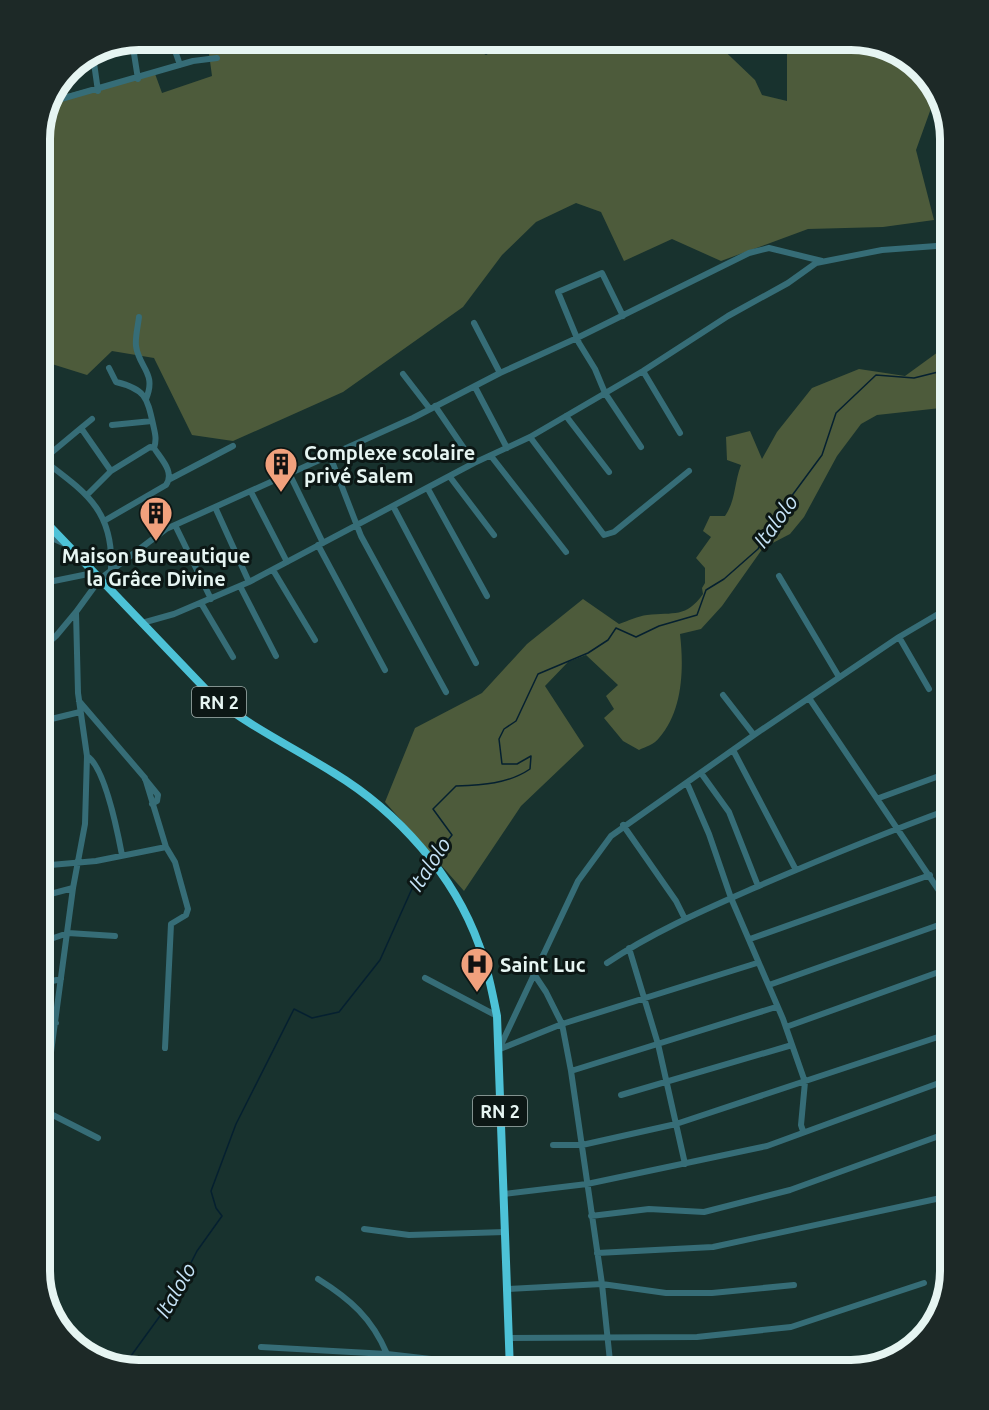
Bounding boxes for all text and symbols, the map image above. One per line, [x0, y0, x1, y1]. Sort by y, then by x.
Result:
place label: Complexe scolaire privé Salem [304, 441, 475, 487]
building icon: Complexe scolaire privé Salem [263, 446, 299, 493]
water label: Italolo [748, 490, 802, 552]
building icon: Maison Bureautique la Grâce Divine [138, 495, 174, 542]
place label: Maison Bureautique la Grâce Divine [62, 544, 250, 590]
road number: RN 2 [192, 687, 246, 717]
water label: Italolo [403, 833, 455, 895]
hospital icon: Saint Luc [459, 946, 495, 993]
place label: Saint Luc [500, 953, 586, 976]
road number: RN 2 [473, 1096, 527, 1126]
water label: Italolo [150, 1258, 200, 1322]

